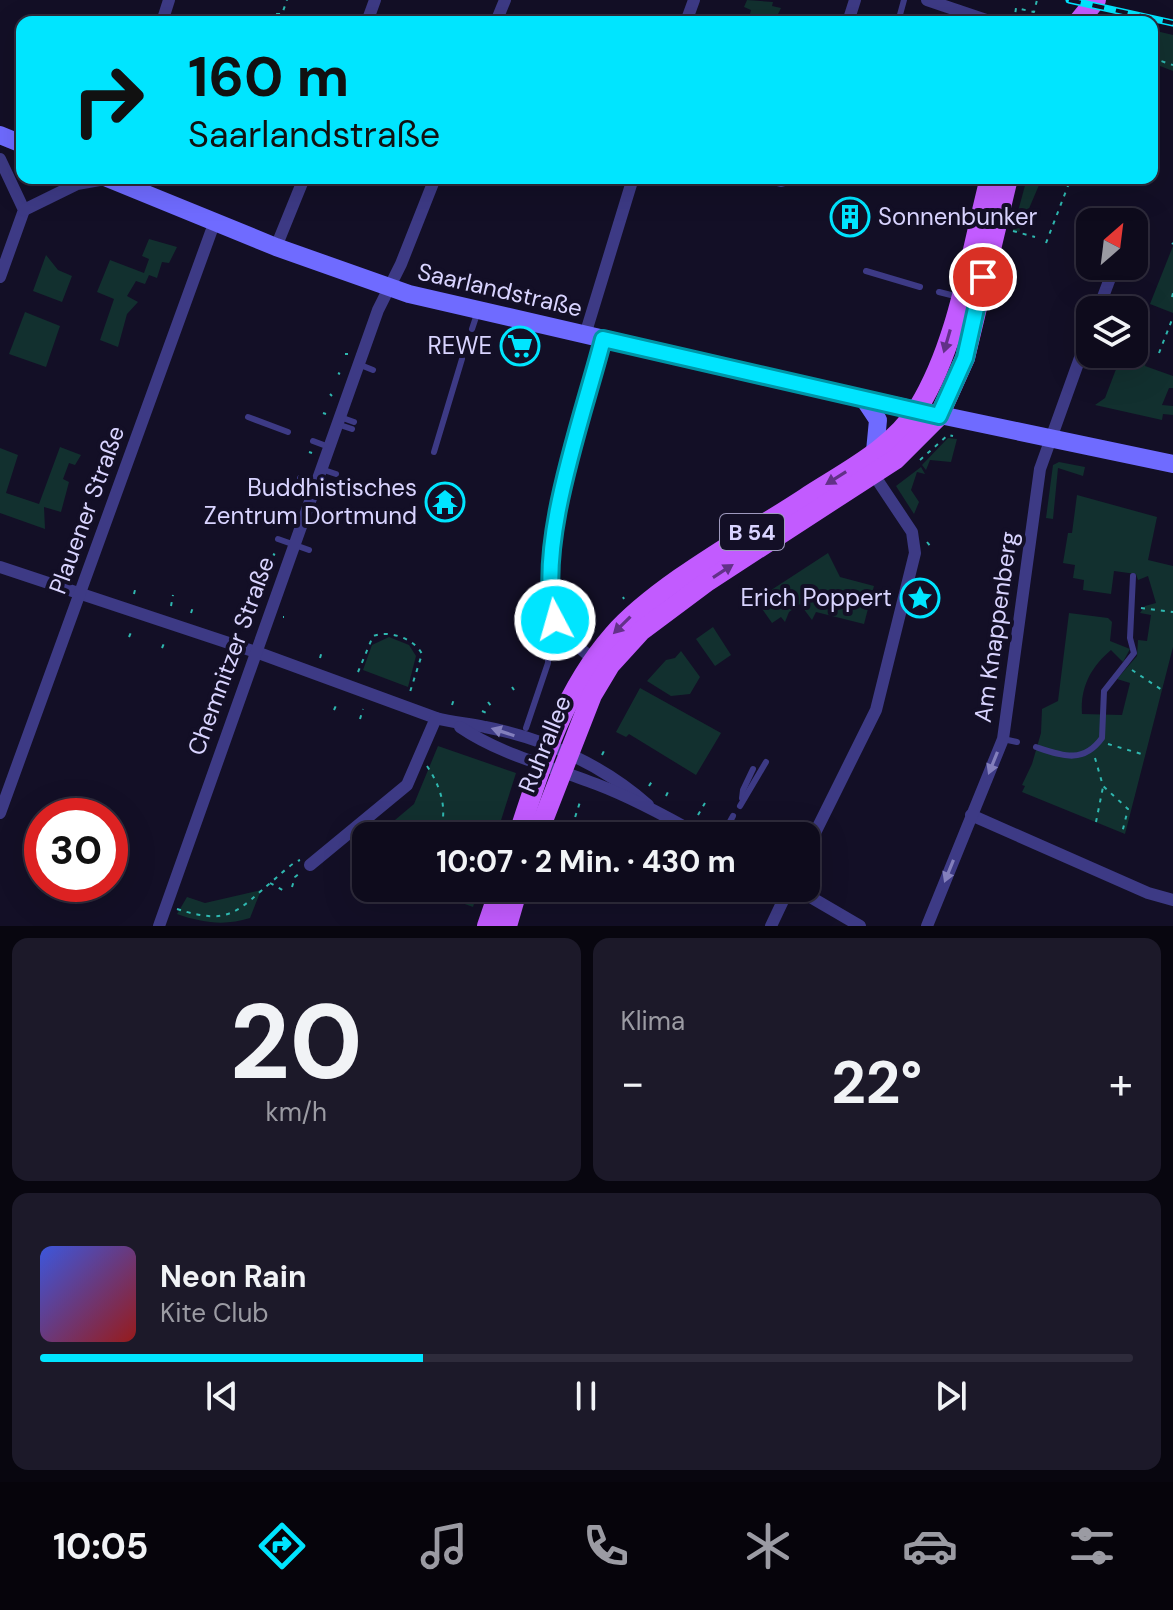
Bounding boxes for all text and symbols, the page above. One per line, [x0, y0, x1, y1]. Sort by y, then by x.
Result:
text: 160 m [188, 40, 349, 113]
icon: right [56, 48, 160, 152]
text: Saarlandstraße [188, 111, 440, 158]
building icon: Sonnenbunker [829, 196, 871, 238]
place label: Sonnenbunker [878, 201, 1038, 232]
north arrow [1076, 208, 1148, 280]
map controls [1076, 208, 1148, 368]
pin [949, 243, 1017, 311]
street label: Saarlandstraße [415, 255, 586, 324]
icon: arrive [961, 255, 1005, 299]
button: layers [1076, 296, 1148, 368]
supermarket icon: REWE [499, 325, 541, 367]
place label: REWE [427, 330, 492, 361]
one-way arrow [940, 330, 953, 354]
street label: Plauener Straße [42, 421, 131, 598]
one-way arrow [825, 470, 847, 484]
place label: Buddhistisches Zentrum Dortmund [204, 472, 417, 531]
temple icon: Buddhistisches Zentrum Dortmund [424, 481, 466, 523]
road number: B 54 [720, 514, 784, 550]
street label: Am Knappenberg [967, 529, 1024, 724]
street label: Chemnitzer Straße [180, 552, 281, 759]
one-way arrow [712, 565, 734, 579]
place icon: Erich Poppert [899, 577, 941, 619]
position arrow [513, 578, 597, 662]
place label: Erich Poppert [740, 582, 892, 613]
one-way arrow [614, 615, 632, 634]
street label: Ruhrallee [511, 691, 578, 797]
one-way arrow [491, 726, 515, 738]
one-way arrow [986, 751, 999, 775]
speed limit sign: 30 [24, 798, 128, 902]
text: 10:07 · 2 Min. · 430 m [436, 842, 736, 881]
one-way arrow [942, 859, 955, 883]
text: 20 [230, 975, 363, 1110]
text: Klima [621, 1004, 685, 1038]
text: 22° [831, 1043, 922, 1122]
text: − [621, 1054, 645, 1112]
text: + [1109, 1054, 1133, 1112]
text: km/h [266, 1095, 327, 1129]
text: Neon Rain [160, 1257, 306, 1296]
text: Kite Club [160, 1296, 269, 1330]
icon: previous [200, 1374, 244, 1418]
icon: pause [564, 1374, 608, 1418]
icon: next [929, 1374, 973, 1418]
icon: directions [254, 1518, 310, 1574]
icon: music [416, 1518, 472, 1574]
icon: phone [578, 1518, 634, 1574]
icon: climate [740, 1518, 796, 1574]
icon: car [902, 1518, 958, 1574]
icon: filters [1064, 1518, 1120, 1574]
text: 10:05 [53, 1523, 148, 1570]

